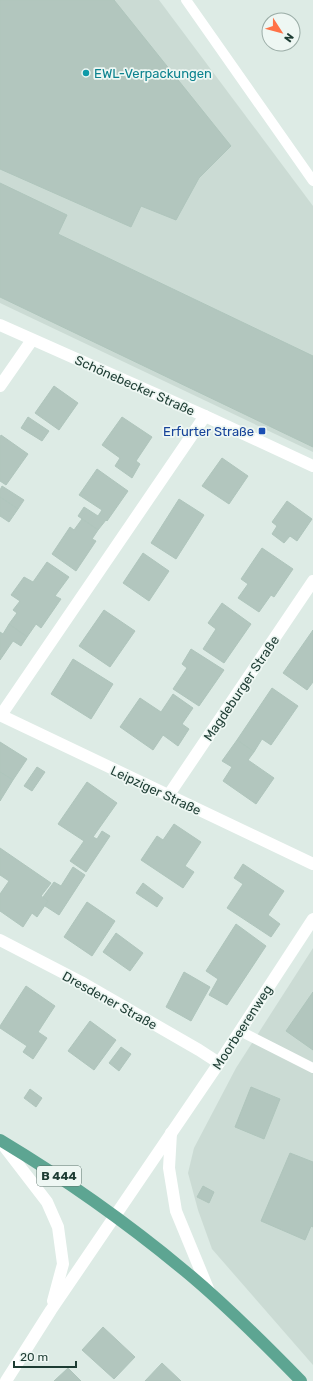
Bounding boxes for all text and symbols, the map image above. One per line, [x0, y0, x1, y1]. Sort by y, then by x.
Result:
north arrow [261, 12, 301, 52]
text: N [281, 31, 296, 45]
place label: EWL-Verpackungen [94, 66, 212, 82]
marker: EWL-Verpackungen [81, 68, 91, 78]
street label: Schönebecker Straße [73, 352, 197, 419]
place label: Erfurter Straße [163, 424, 254, 439]
marker: Erfurter Straße [257, 426, 267, 436]
street label: Magdeburger Straße [201, 633, 283, 744]
street label: Leipziger Straße [108, 763, 203, 819]
street label: Dresdener Straße [60, 968, 160, 1033]
street label: Moorbeerenweg [210, 982, 276, 1073]
road number: B 444 [37, 1166, 81, 1186]
scale bar [14, 1343, 76, 1369]
text: 20 m [20, 1350, 48, 1364]

